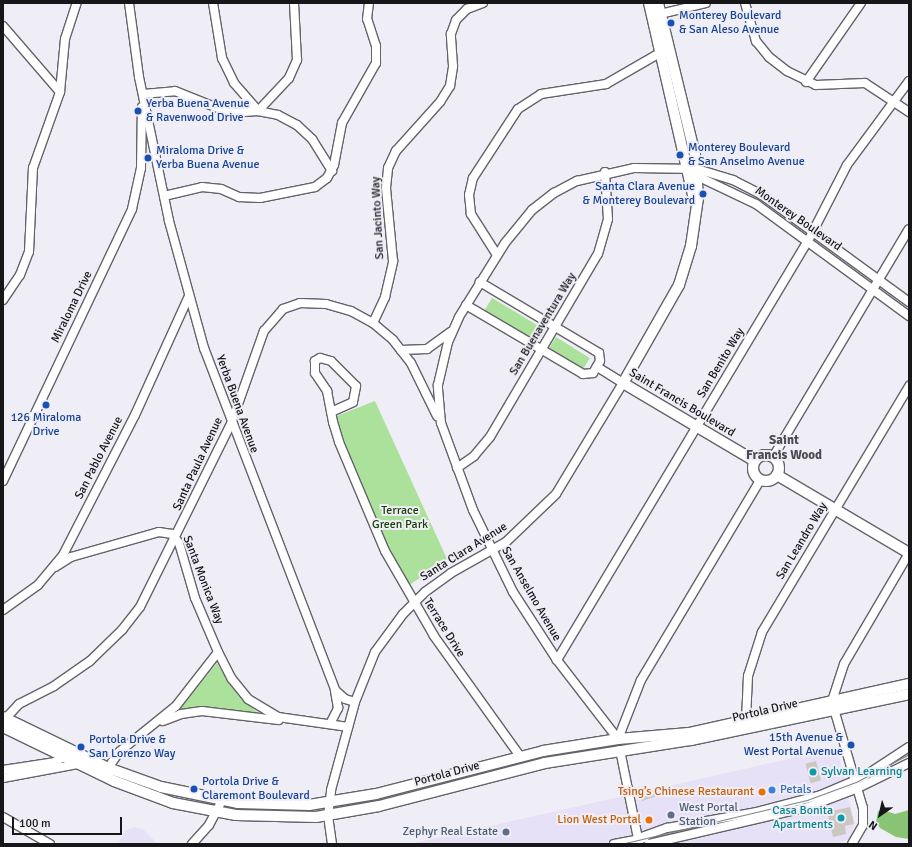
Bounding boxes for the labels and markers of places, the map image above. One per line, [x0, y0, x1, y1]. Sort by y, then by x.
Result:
place label: Monterey Boulevard & San Aleso Avenue [679, 9, 781, 37]
marker: Monterey Boulevard & San Aleso Avenue [666, 18, 676, 28]
place label: Yerba Buena Avenue & Ravenwood Drive [146, 97, 249, 125]
marker: Yerba Buena Avenue & Ravenwood Drive [133, 106, 143, 116]
place label: Monterey Boulevard & San Anselmo Avenue [688, 141, 805, 169]
place label: Miraloma Drive & Yerba Buena Avenue [156, 144, 259, 172]
marker: Monterey Boulevard & San Anselmo Avenue [675, 150, 685, 160]
marker: Miraloma Drive & Yerba Buena Avenue [143, 153, 153, 163]
place label: Santa Clara Avenue & Monterey Boulevard [583, 180, 695, 208]
marker: Santa Clara Avenue & Monterey Boulevard [698, 189, 708, 199]
marker: 126 Miraloma Drive [41, 400, 51, 410]
place label: 126 Miraloma Drive [11, 411, 81, 439]
place label: 15th Avenue & West Portal Avenue [744, 731, 843, 759]
place label: Portola Drive & San Lorenzo Way [89, 733, 175, 761]
marker: 15th Avenue & West Portal Avenue [846, 740, 856, 750]
marker: Portola Drive & San Lorenzo Way [76, 742, 86, 752]
place label: Sylvan Learning [821, 765, 902, 779]
marker: Sylvan Learning [808, 767, 818, 777]
place label: Portola Drive & Claremont Boulevard [202, 775, 310, 803]
place label: Petals [780, 783, 812, 797]
marker: Portola Drive & Claremont Boulevard [189, 784, 199, 794]
place label: Tsing’s Chinese Restaurant [618, 785, 754, 799]
marker: Petals [767, 785, 777, 795]
marker: Tsing’s Chinese Restaurant [757, 787, 767, 797]
place label: West Portal Station [679, 801, 738, 829]
place label: Casa Bonita Apartments [772, 804, 833, 832]
marker: West Portal Station [666, 810, 676, 820]
place label: Lion West Portal [557, 813, 641, 827]
marker: Casa Bonita Apartments [836, 813, 846, 823]
marker: Lion West Portal [644, 815, 654, 825]
place label: Zephyr Real Estate [403, 825, 498, 839]
marker: Zephyr Real Estate [501, 827, 511, 837]

